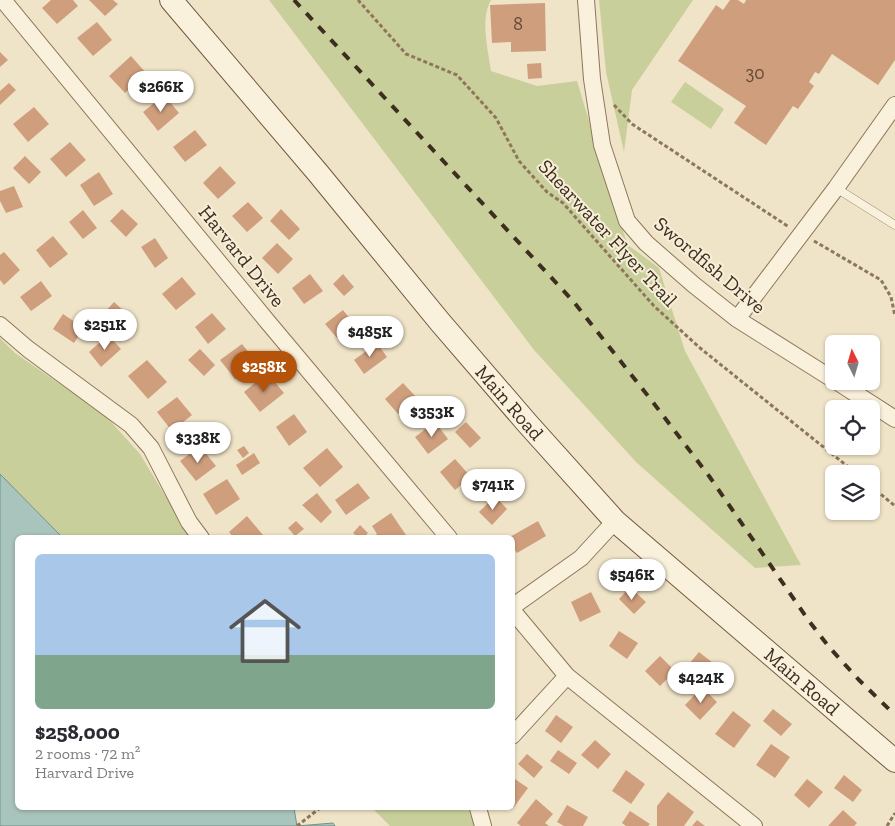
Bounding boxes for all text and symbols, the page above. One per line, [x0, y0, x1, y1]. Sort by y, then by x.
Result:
house number: 8 [513, 13, 523, 35]
house number: 30 [745, 62, 765, 84]
pin: $266K [126, 70, 196, 113]
text: $266K [139, 77, 183, 96]
street label: Shearwater Flyer Trail [534, 154, 682, 312]
street label: Harvard Drive [194, 200, 290, 312]
street label: Swordfish Drive [649, 211, 771, 319]
pin: $251K [70, 308, 140, 351]
text: $251K [84, 315, 126, 334]
pin: $485K [335, 316, 405, 358]
text: $485K [348, 322, 392, 341]
north arrow [825, 335, 880, 390]
map controls [825, 335, 880, 520]
pin: $258K [229, 350, 299, 393]
text: $258K [242, 357, 286, 376]
street label: Main Road [470, 360, 549, 445]
pin: $353K [397, 396, 467, 438]
button: locate [825, 400, 880, 455]
text: $353K [410, 402, 454, 421]
pin: $338K [163, 422, 233, 464]
text: $338K [176, 428, 220, 447]
button: layers [825, 465, 880, 520]
pin: $741K [458, 468, 528, 511]
text: $741K [472, 475, 514, 494]
pin: $546K [597, 558, 667, 601]
text: $546K [610, 565, 654, 584]
icon: home [220, 586, 310, 676]
street label: Main Road [759, 642, 845, 720]
pin: $424K [666, 662, 736, 704]
text: $424K [678, 668, 724, 687]
text: $258,000 [35, 719, 120, 744]
text: 2 rooms · 72 m² [35, 744, 140, 763]
text: Harvard Drive [35, 763, 134, 782]

